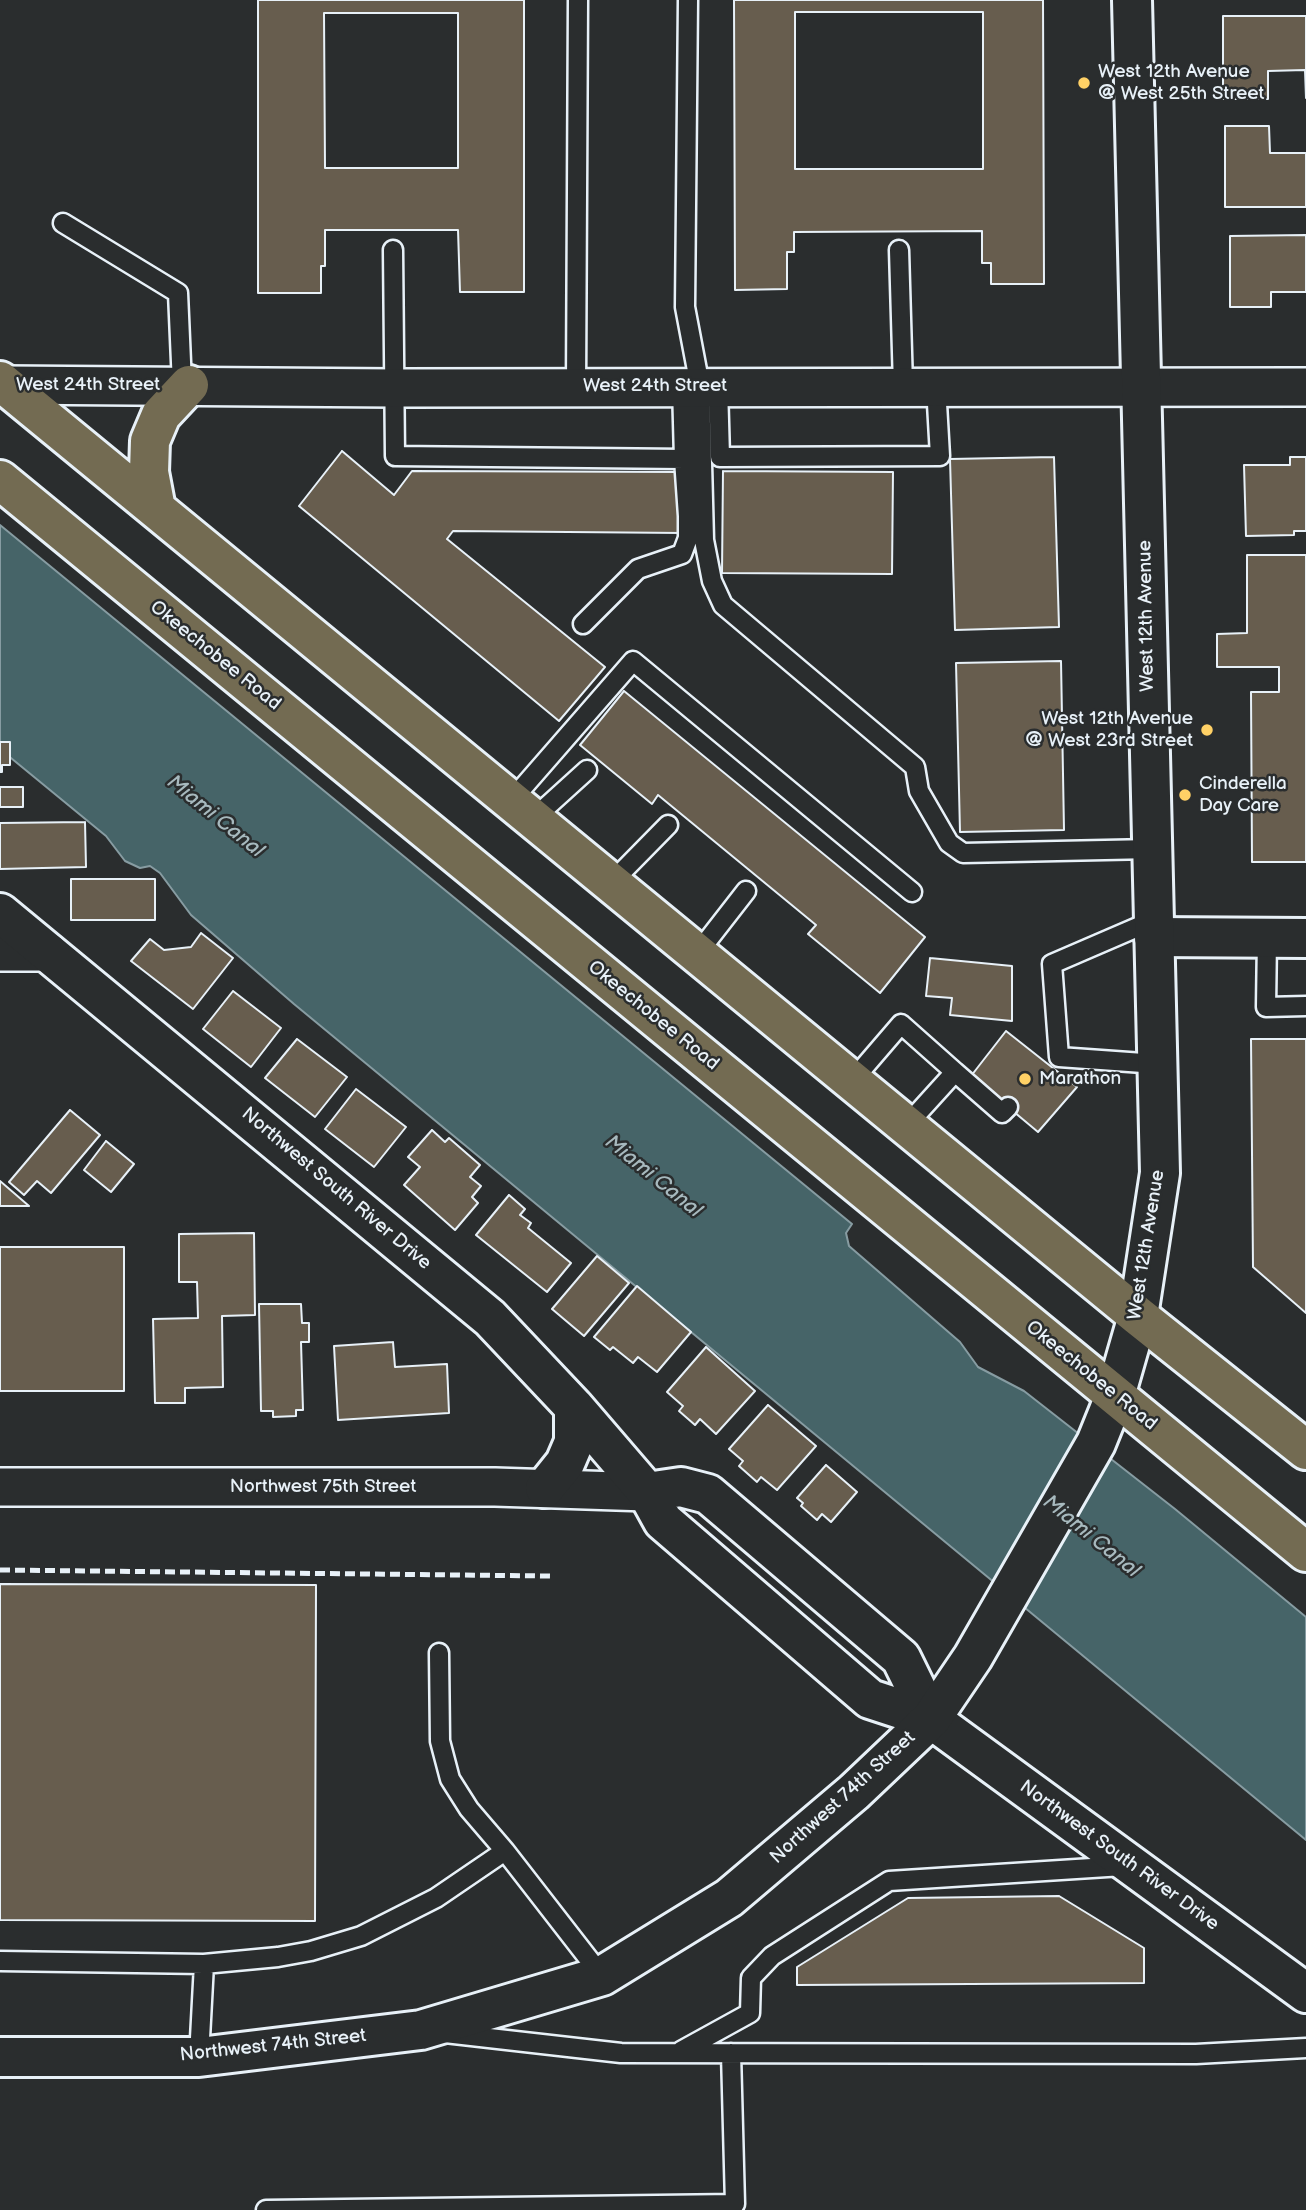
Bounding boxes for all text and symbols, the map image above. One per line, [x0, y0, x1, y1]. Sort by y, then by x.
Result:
place label: West 12th Avenue @ West 25th Street [1098, 61, 1264, 105]
marker: West 12th Avenue @ West 25th Street [1076, 75, 1092, 91]
street label: West 24th Street [16, 374, 160, 396]
street label: West 24th Street [583, 375, 727, 397]
street label: West 12th Avenue [1134, 540, 1160, 692]
street label: Okeechobee Road [145, 596, 285, 716]
place label: West 12th Avenue @ West 23rd Street [1025, 708, 1193, 752]
marker: West 12th Avenue @ West 23rd Street [1199, 722, 1215, 738]
water label: Miami Canal [161, 770, 269, 864]
place label: Cinderella Day Care [1199, 773, 1287, 817]
marker: Cinderella Day Care [1177, 787, 1193, 803]
street label: Okeechobee Road [583, 956, 723, 1076]
place label: Marathon [1039, 1068, 1121, 1090]
marker: Marathon [1017, 1071, 1033, 1087]
street label: Northwest South River Drive [236, 1103, 436, 1275]
water label: Miami Canal [599, 1130, 707, 1224]
street label: West 12th Avenue [1124, 1168, 1170, 1322]
street label: Okeechobee Road [1021, 1316, 1161, 1436]
street label: Northwest 75th Street [230, 1476, 416, 1498]
water label: Miami Canal [1037, 1490, 1145, 1584]
street label: Northwest 74th Street [766, 1727, 920, 1869]
street label: Northwest South River Drive [1015, 1776, 1223, 1936]
street label: Northwest 74th Street [179, 2025, 367, 2067]

